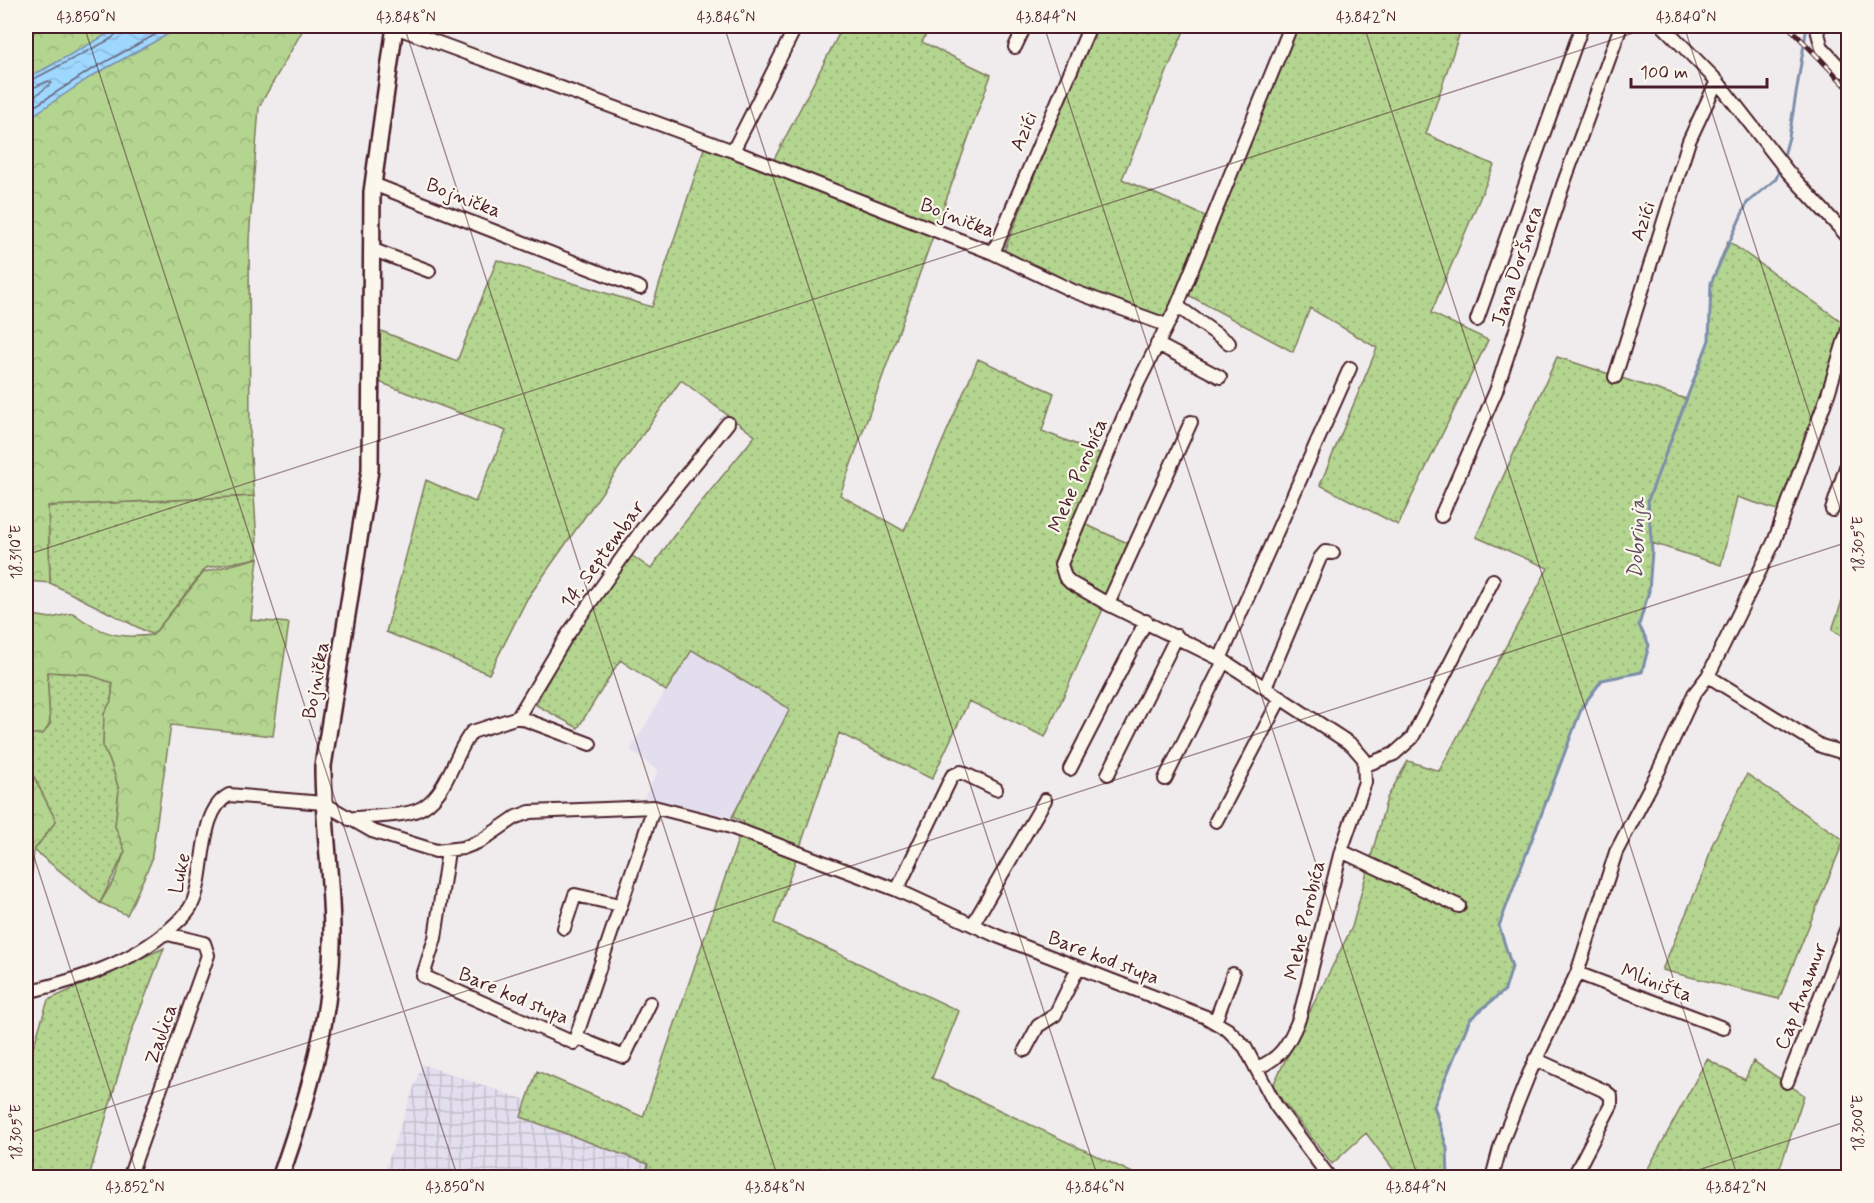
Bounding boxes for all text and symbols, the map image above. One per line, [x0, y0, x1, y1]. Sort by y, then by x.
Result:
text: 43.850°N [56, 8, 116, 28]
text: 43.848°N [376, 8, 436, 28]
text: 43.846°N [697, 8, 755, 28]
text: 43.844°N [1016, 8, 1076, 28]
text: 43.842°N [1336, 8, 1396, 28]
text: 43.840°N [1656, 8, 1716, 28]
scale bar [1631, 51, 1768, 89]
text: 100 m [1640, 61, 1688, 85]
street label: Azići [1004, 108, 1045, 155]
street label: Bojnička [422, 172, 505, 225]
street label: Bojnička [916, 192, 999, 245]
street label: Azići [1624, 198, 1662, 245]
street label: Jana Doršnera [1485, 203, 1550, 330]
street label: Mehe Porobića [1042, 414, 1115, 537]
street label: 14. Septembar [555, 495, 652, 615]
water label: Dobrinja [1622, 495, 1652, 579]
text: 18.305°E [1849, 516, 1869, 572]
text: 18.310°E [7, 525, 27, 579]
street label: Bojnička [296, 639, 337, 721]
street label: Luke [163, 850, 198, 896]
street label: Mehe Porobića [1279, 858, 1332, 983]
street label: Bare kod stupa [1044, 925, 1163, 992]
street label: Cap Anamur [1769, 939, 1834, 1054]
street label: Mliništa [1617, 957, 1696, 1009]
street label: Bare kod stupa [454, 961, 573, 1032]
street label: Zaulica [138, 1001, 184, 1068]
text: 18.300°E [1849, 1094, 1869, 1151]
text: 18.305°E [7, 1104, 27, 1160]
text: 43.852°N [105, 1178, 165, 1198]
text: 43.850°N [425, 1178, 485, 1198]
text: 43.848°N [745, 1178, 805, 1198]
text: 43.846°N [1066, 1178, 1124, 1198]
text: 43.844°N [1386, 1178, 1446, 1198]
text: 43.842°N [1706, 1178, 1766, 1198]

